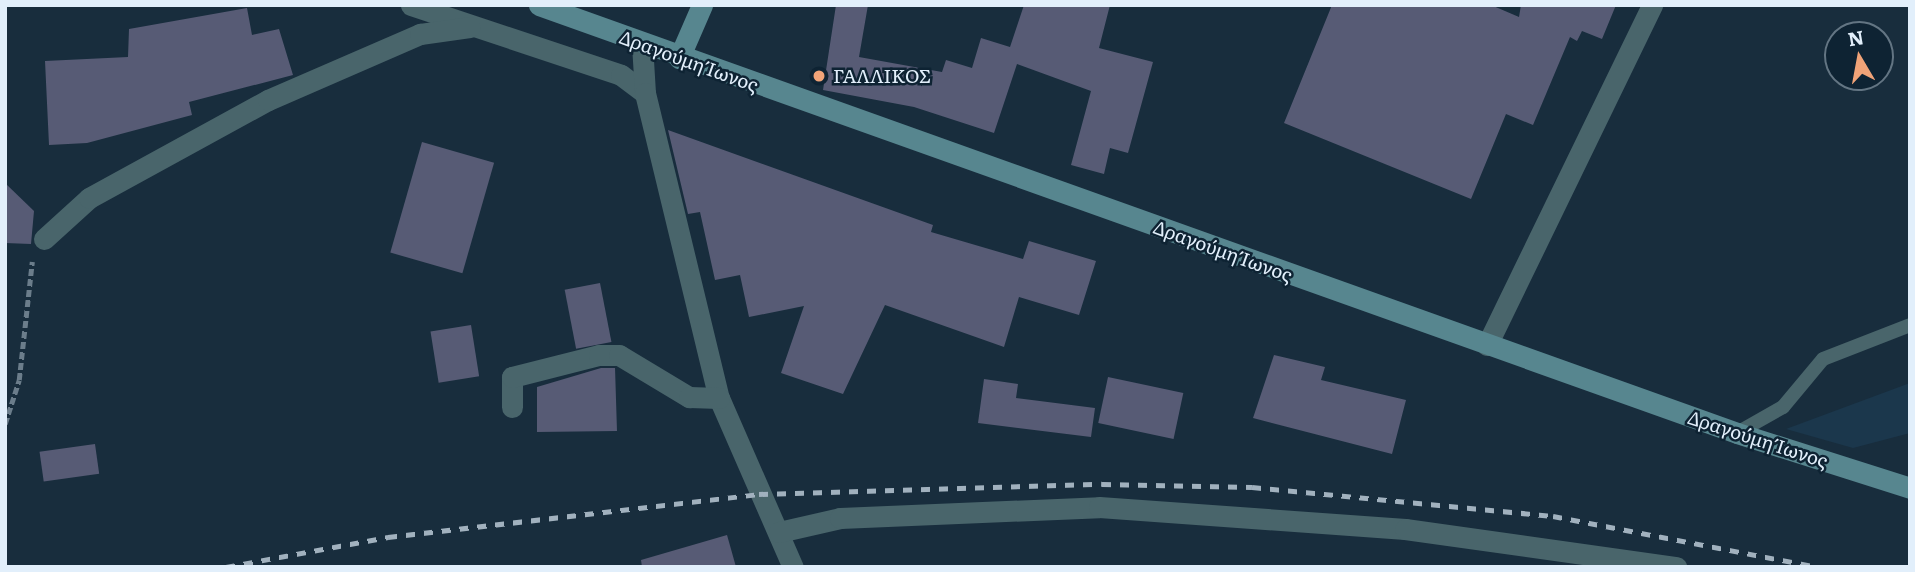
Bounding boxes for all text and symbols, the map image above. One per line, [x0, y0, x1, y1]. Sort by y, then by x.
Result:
north arrow [1824, 21, 1894, 91]
text: N [1845, 22, 1866, 52]
street label: Δραγούμη Ίωνος [617, 25, 761, 97]
place label: ΓΑΛΛΙΚΟΣ [833, 65, 931, 87]
marker: ΓΑΛΛΙΚΟΣ [811, 68, 827, 84]
street label: Δραγούμη Ίωνος [1151, 215, 1295, 287]
street label: Δραγούμη Ίωνος [1685, 406, 1831, 472]

